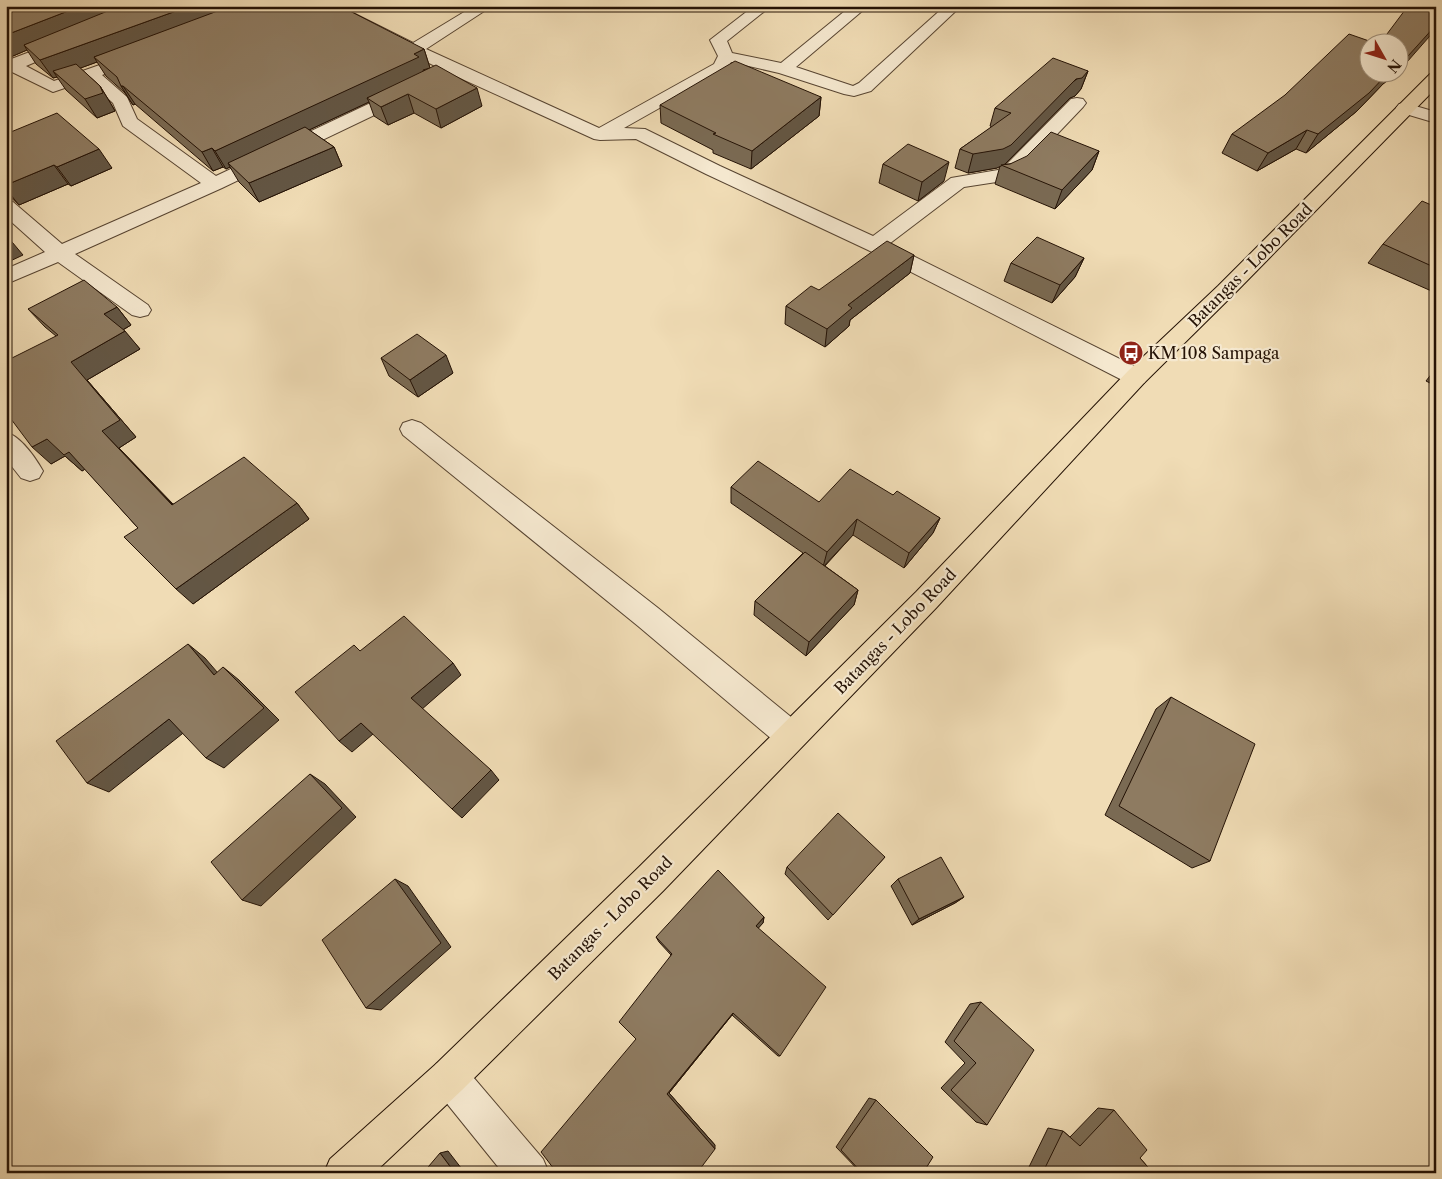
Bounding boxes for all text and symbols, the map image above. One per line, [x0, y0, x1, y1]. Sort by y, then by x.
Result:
north arrow [1360, 32, 1410, 82]
text: N [1383, 56, 1405, 77]
street label: Batangas - Lobo Road [1184, 199, 1316, 331]
bus stop icon: KM 108 Sampaga [1118, 340, 1144, 366]
place label: KM 108 Sampaga [1148, 343, 1280, 363]
street label: Batangas - Lobo Road [830, 564, 960, 698]
street label: Batangas - Lobo Road [544, 852, 676, 984]

